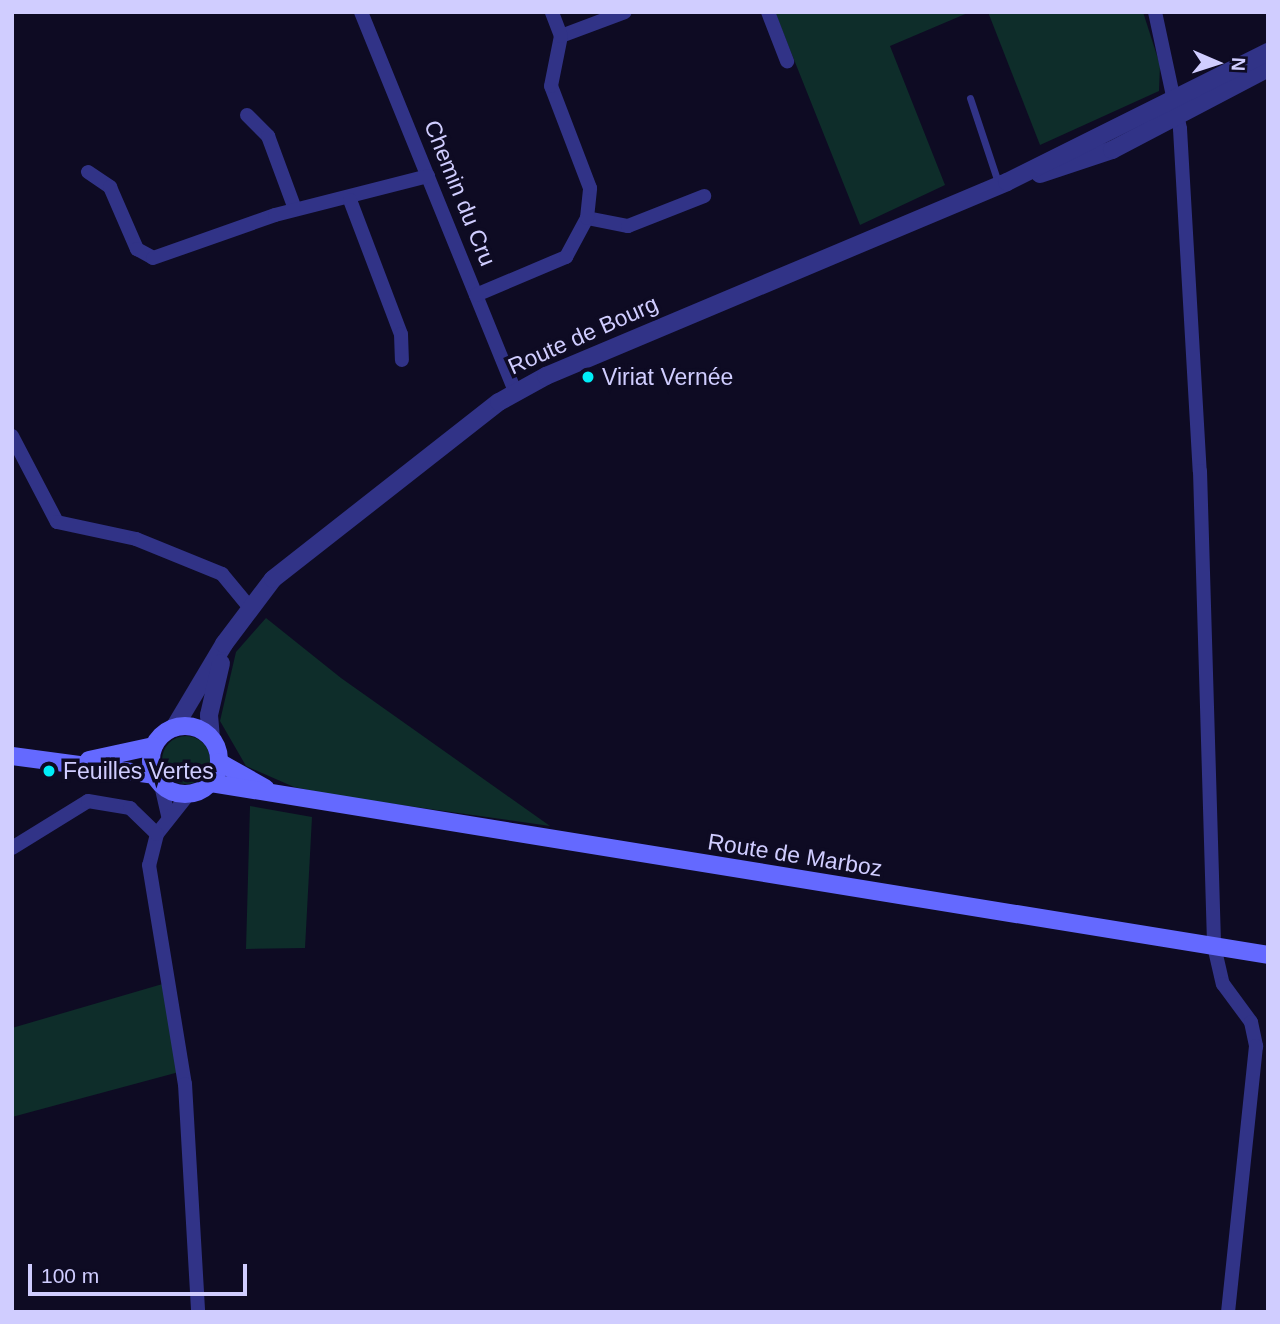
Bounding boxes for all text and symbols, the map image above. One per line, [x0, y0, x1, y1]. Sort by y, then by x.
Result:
north arrow [1182, 28, 1252, 98]
text: N [1228, 57, 1249, 72]
street label: Chemin du Cru [418, 116, 502, 270]
street label: Route de Bourg [504, 290, 662, 380]
place label: Viriat Vernée [602, 363, 733, 391]
marker: Viriat Vernée [580, 369, 596, 385]
place label: Feuilles Vertes [63, 757, 214, 785]
marker: Feuilles Vertes [41, 763, 57, 779]
street label: Route de Marboz [706, 828, 884, 882]
scale bar [32, 1250, 250, 1294]
text: 100 m [41, 1264, 99, 1287]

